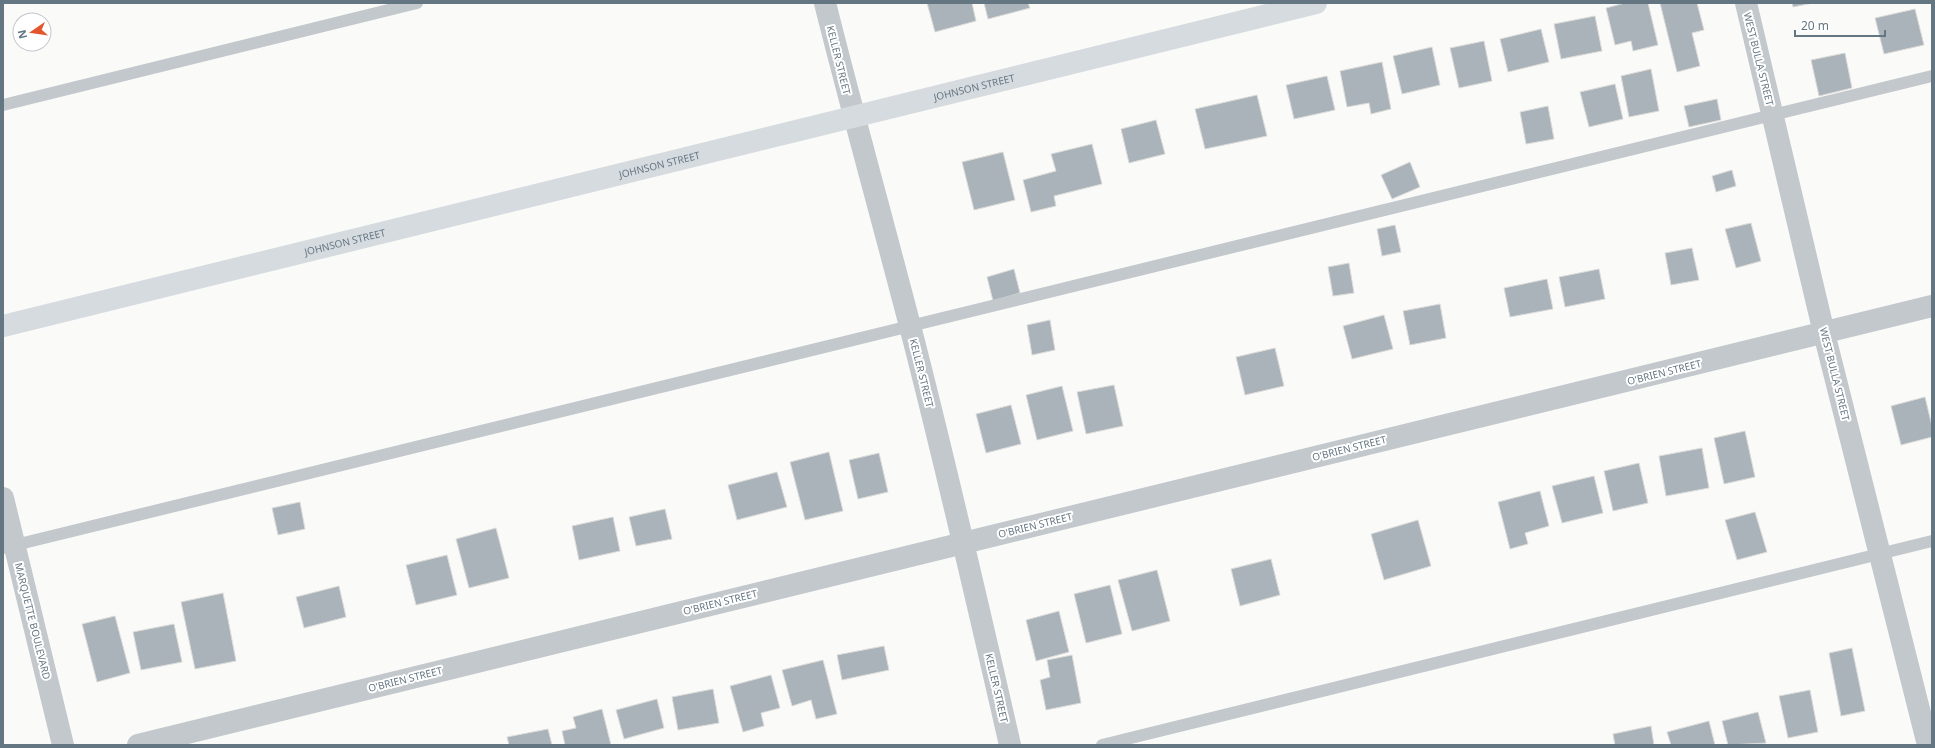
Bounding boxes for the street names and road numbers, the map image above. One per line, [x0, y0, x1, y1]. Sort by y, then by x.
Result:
street label: WEST BULLA STREET [1741, 11, 1777, 108]
street label: KELLER STREET [824, 24, 854, 96]
street label: JOHNSON STREET [931, 70, 1016, 104]
street label: JOHNSON STREET [616, 148, 702, 181]
street label: JOHNSON STREET [302, 225, 387, 259]
street label: WEST BULLA STREET [1817, 326, 1853, 423]
street label: KELLER STREET [907, 337, 937, 409]
street label: O'BRIEN STREET [1625, 356, 1703, 388]
street label: O'BRIEN STREET [1310, 432, 1388, 464]
street label: O'BRIEN STREET [996, 509, 1074, 541]
street label: MARQUETTE BOULEVARD [12, 561, 54, 681]
street label: O'BRIEN STREET [681, 586, 759, 618]
street label: KELLER STREET [982, 652, 1012, 724]
street label: O'BRIEN STREET [366, 663, 444, 695]

